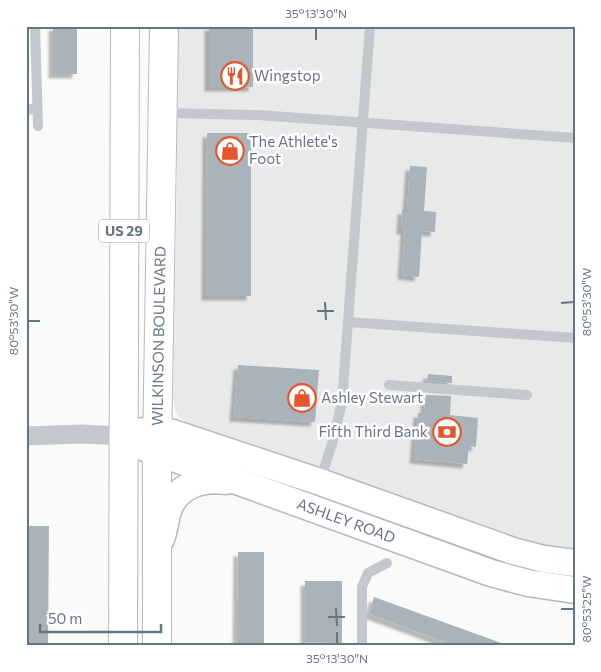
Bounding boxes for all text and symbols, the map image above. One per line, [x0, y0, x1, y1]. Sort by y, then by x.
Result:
text: 35°13'30"N [285, 6, 347, 20]
restaurant icon: Wingstop [220, 61, 250, 91]
place label: Wingstop [254, 66, 321, 84]
place label: The Athlete's Foot [249, 132, 338, 167]
shop icon: The Athlete's Foot [215, 136, 245, 166]
road number: US 29 [99, 220, 149, 242]
street label: WILKINSON BOULEVARD [147, 246, 169, 426]
text: 80°53'30"W [579, 268, 593, 336]
text: 80°53'30"W [6, 287, 20, 355]
shop icon: Ashley Stewart [287, 383, 317, 413]
place label: Ashley Stewart [321, 388, 423, 406]
bank icon: Fifth Third Bank [432, 417, 462, 447]
place label: Fifth Third Bank [318, 422, 428, 440]
street label: ASHLEY ROAD [295, 494, 398, 546]
text: 80°53'25"W [579, 575, 593, 643]
scale bar [40, 602, 161, 634]
text: 50 m [48, 609, 82, 627]
text: 35°13'30"N [306, 651, 368, 665]

